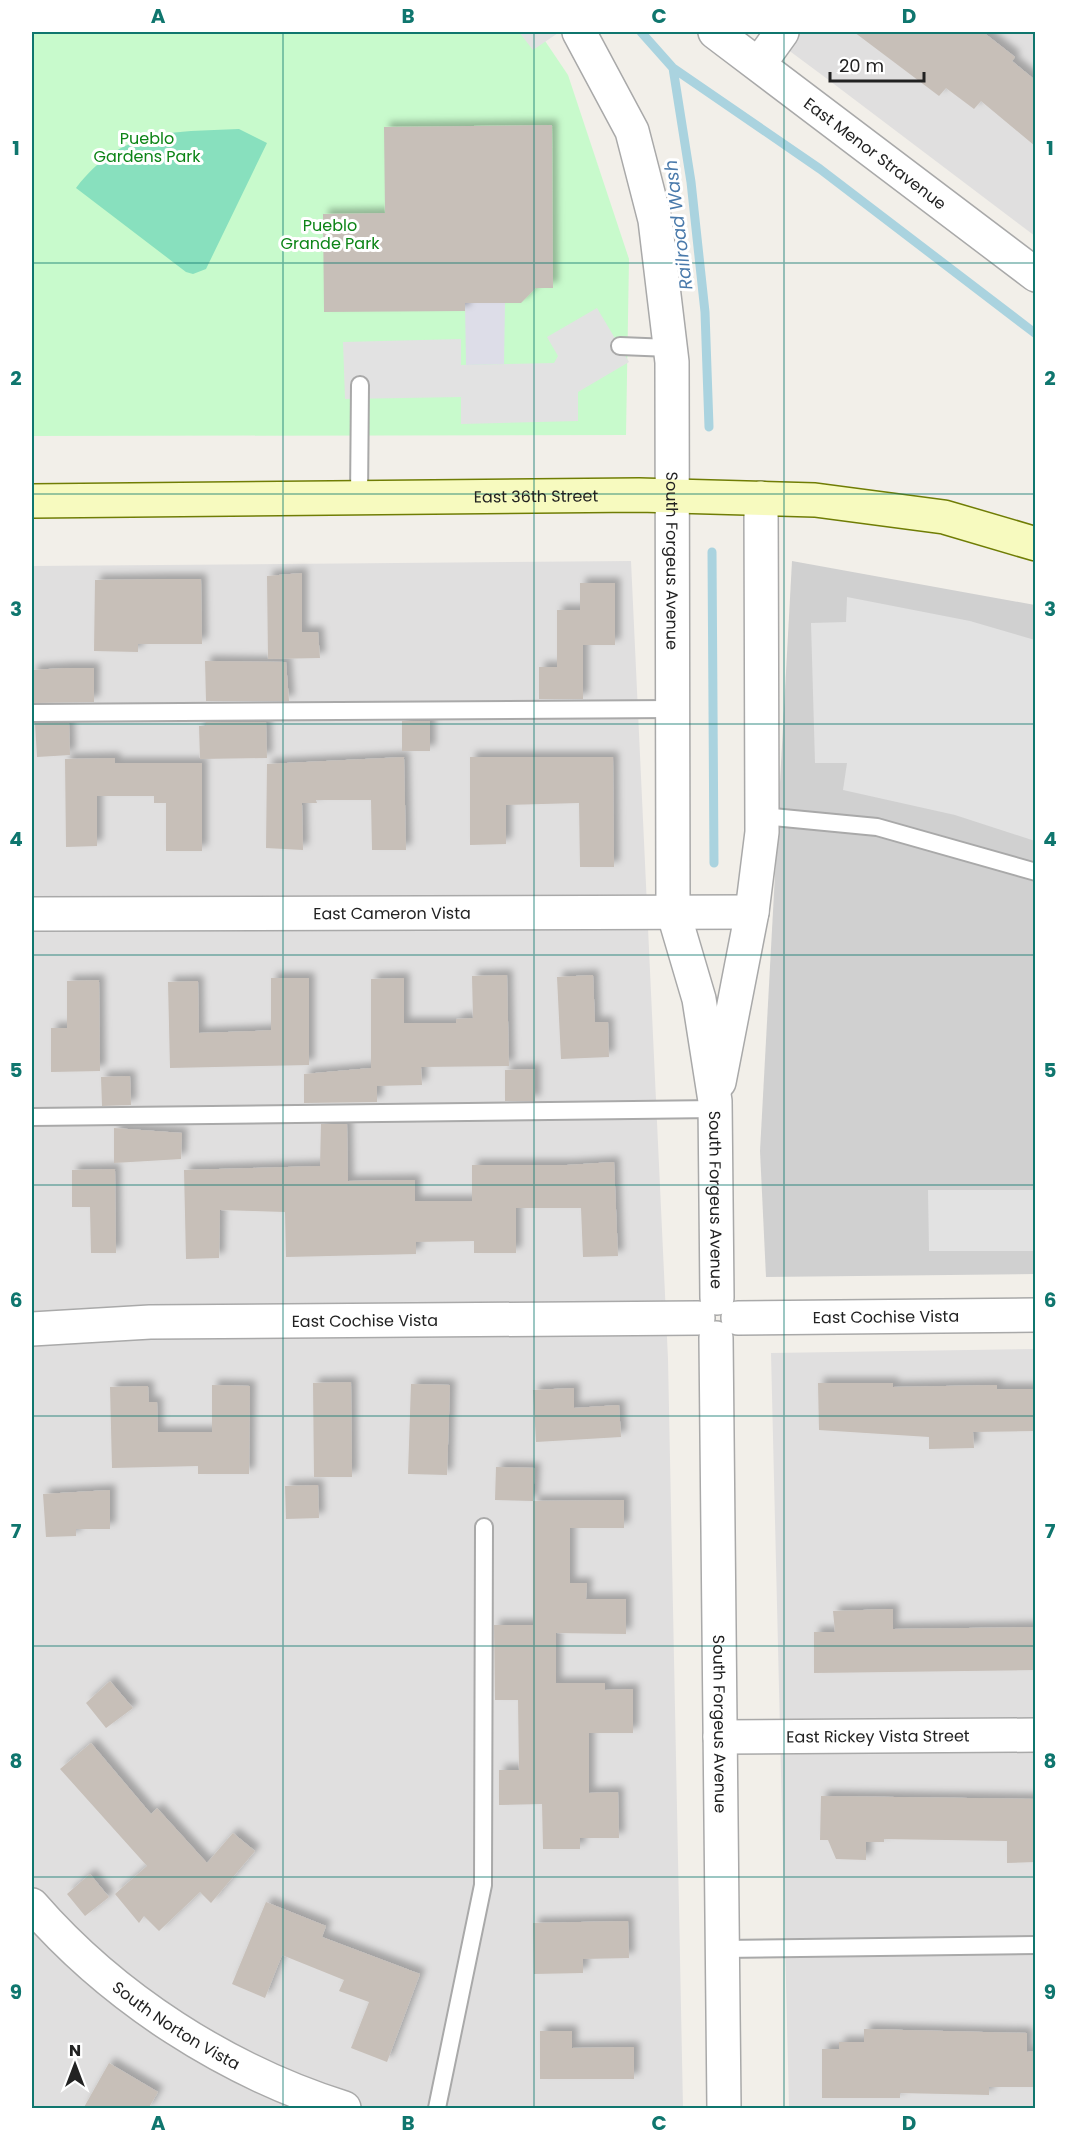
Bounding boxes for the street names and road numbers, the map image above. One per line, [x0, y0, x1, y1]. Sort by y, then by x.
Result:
street label: East Menor Stravenue [799, 92, 951, 215]
street label: South Forgeus Avenue [661, 472, 684, 650]
street label: East 36th Street [474, 484, 598, 508]
street label: East Cameron Vista [313, 901, 471, 925]
street label: South Forgeus Avenue [704, 1110, 728, 1289]
street label: East Cochise Vista [813, 1304, 959, 1329]
street label: East Cochise Vista [292, 1308, 438, 1332]
street label: South Forgeus Avenue [708, 1635, 732, 1813]
street label: East Rickey Vista Street [786, 1724, 970, 1748]
street label: South Norton Vista [108, 1976, 244, 2075]

